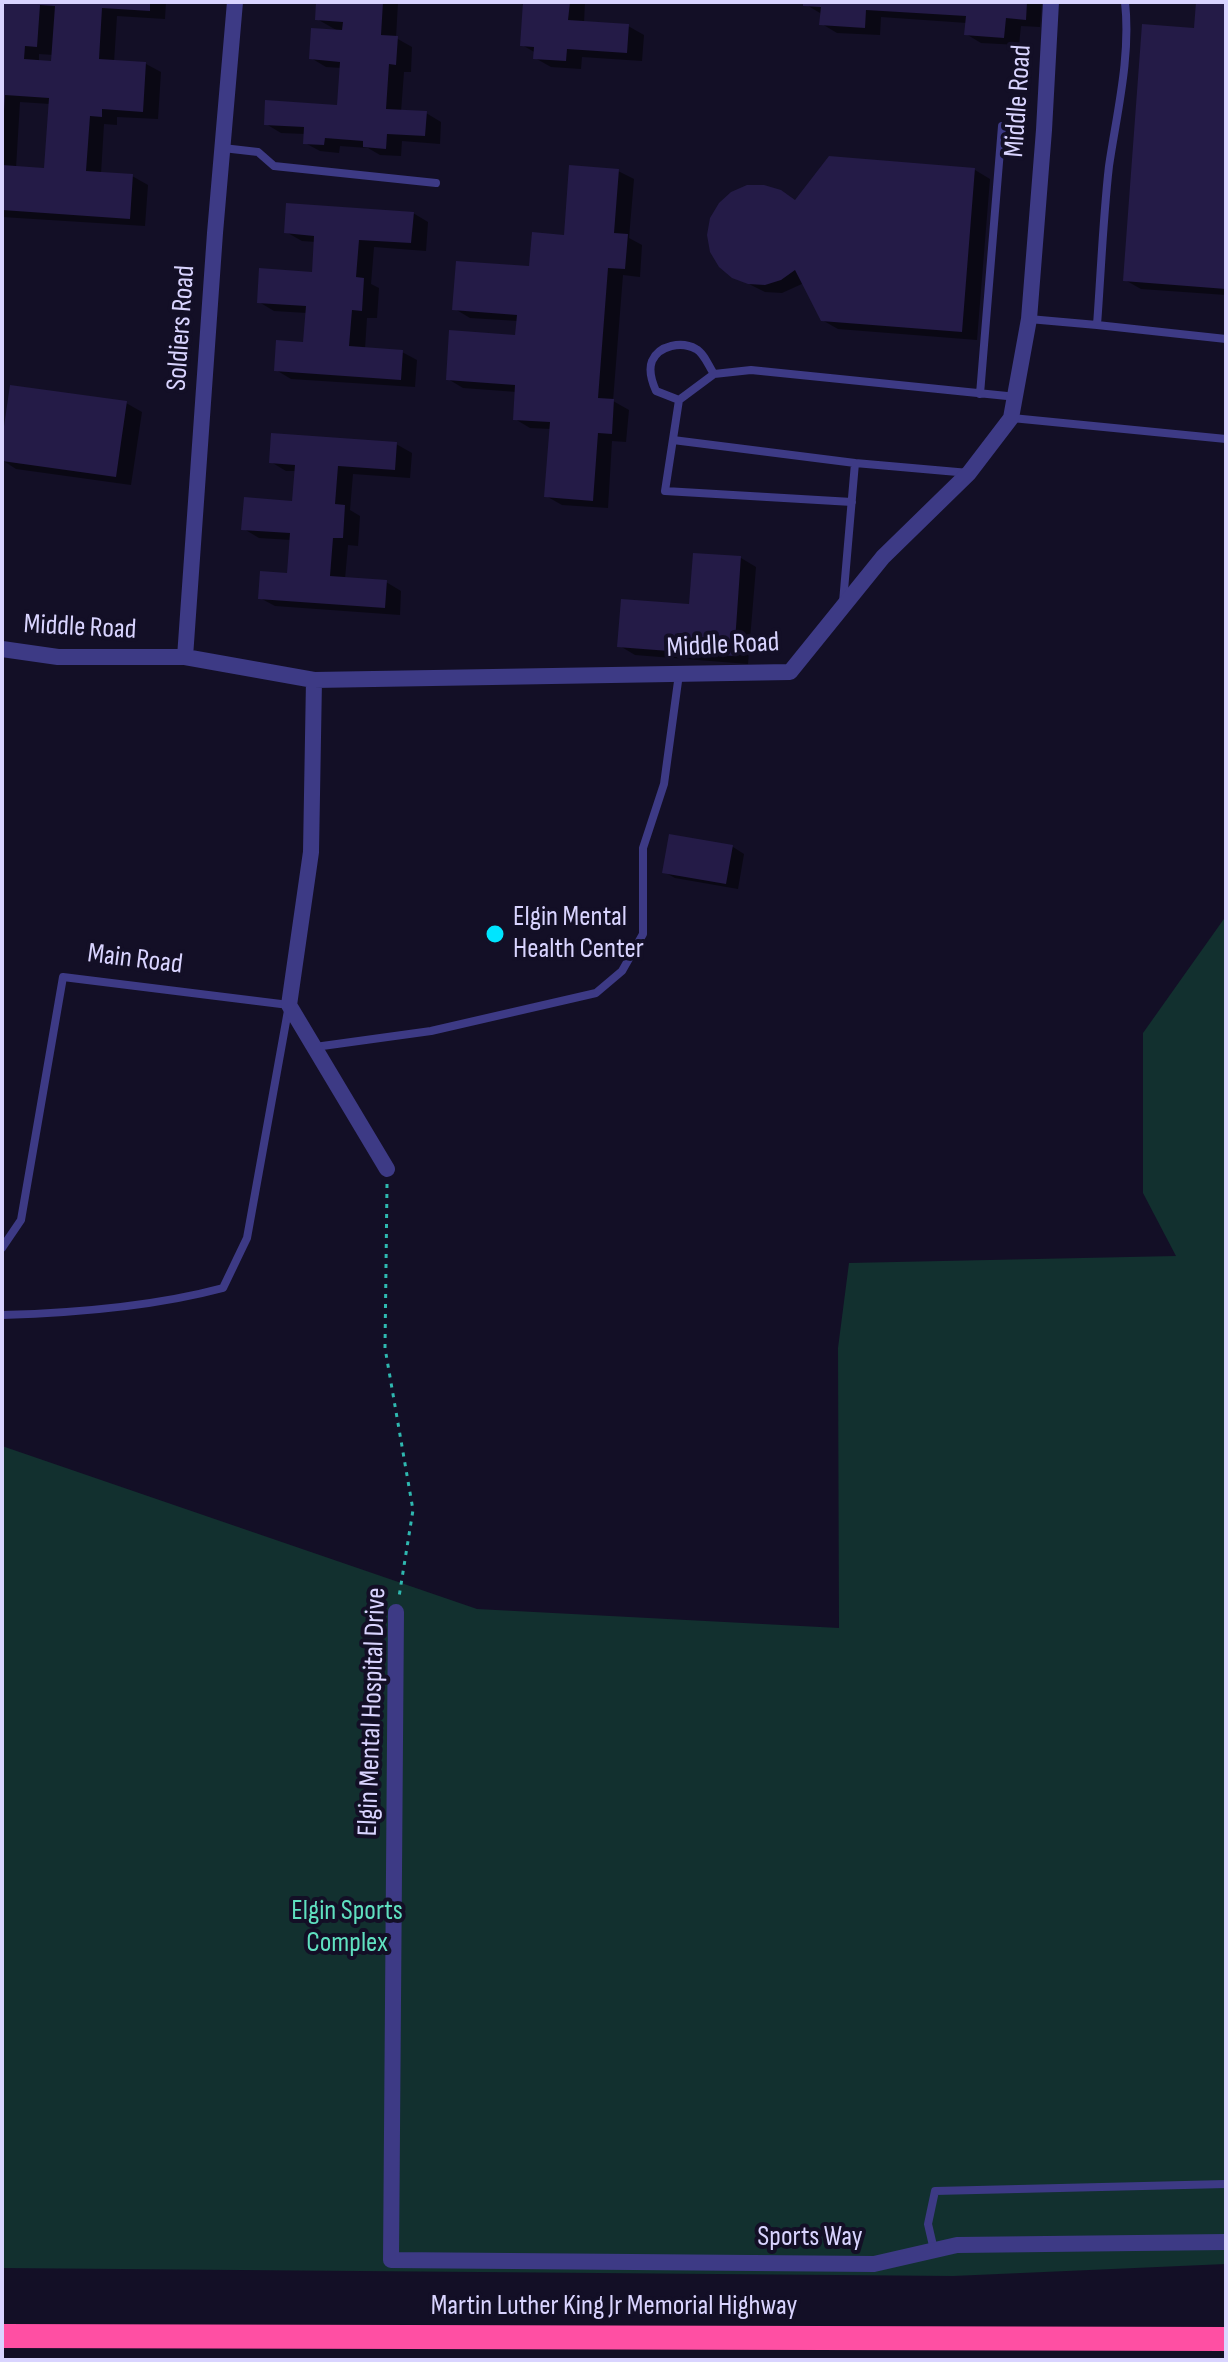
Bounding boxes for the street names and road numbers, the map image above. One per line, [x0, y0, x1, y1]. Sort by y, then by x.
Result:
street label: Middle Road [998, 44, 1040, 158]
street label: Soldiers Road [161, 264, 203, 392]
street label: Middle Road [23, 608, 137, 648]
street label: Middle Road [666, 626, 780, 666]
street label: Main Road [85, 937, 185, 983]
street label: Elgin Mental Hospital Drive [352, 1587, 394, 1837]
street label: Sports Way [757, 2221, 863, 2255]
street label: Martin Luther King Jr Memorial Highway [431, 2290, 797, 2324]

